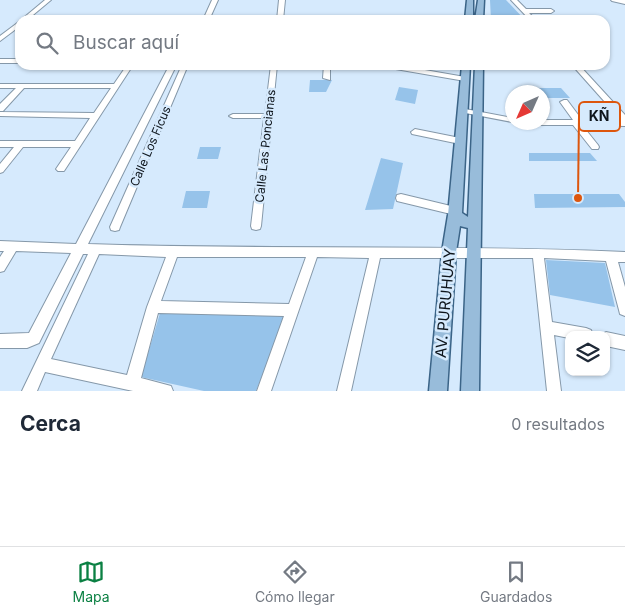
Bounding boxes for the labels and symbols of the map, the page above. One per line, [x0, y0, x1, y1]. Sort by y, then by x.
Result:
north arrow [505, 85, 550, 130]
street label: Calle Las Poncianas [252, 89, 278, 203]
callout: KÑ [579, 102, 620, 131]
street label: Calle Los Ficus [126, 104, 174, 188]
text: KÑ [589, 107, 609, 124]
street label: AV. PURUHUAY [431, 247, 459, 359]

